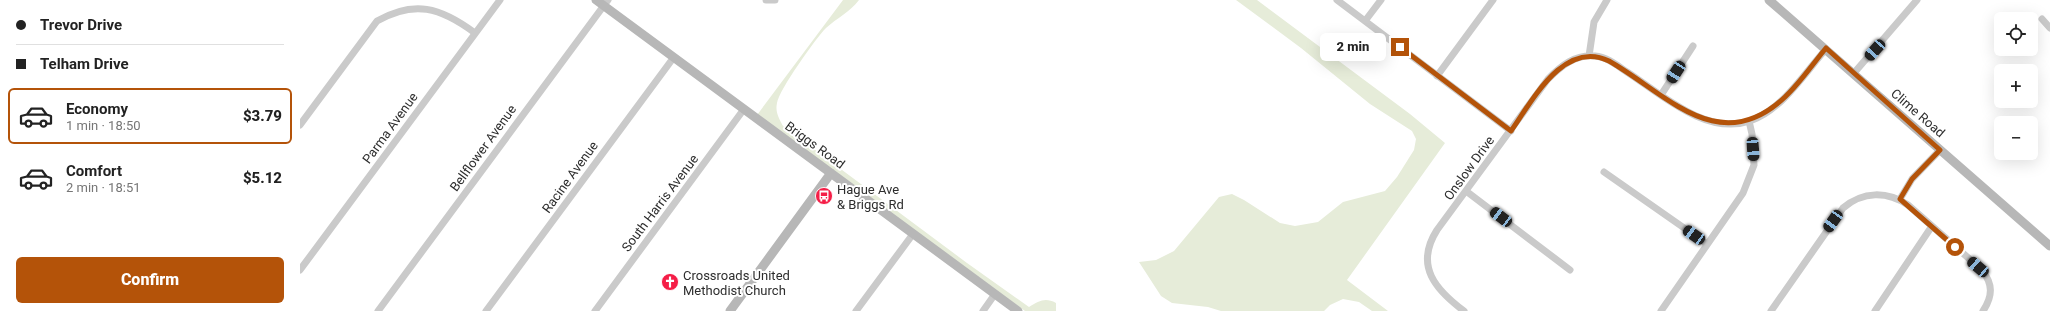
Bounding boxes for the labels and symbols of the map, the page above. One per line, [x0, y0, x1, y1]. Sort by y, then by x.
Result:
callout: 2 min [1320, 33, 1386, 61]
car [1863, 37, 1887, 63]
route end [1391, 38, 1409, 56]
car [1664, 59, 1688, 85]
street label: Clime Road [1888, 86, 1948, 140]
street label: Parma Avenue [359, 90, 421, 166]
street label: Bellflower Avenue [447, 102, 519, 194]
street label: Briggs Road [782, 118, 848, 172]
street label: Onslow Drive [1441, 133, 1497, 203]
car [1746, 137, 1760, 161]
street label: Racine Avenue [539, 138, 601, 216]
street label: South Harris Avenue [619, 151, 701, 255]
place label: Hague Ave & Briggs Rd [837, 182, 904, 212]
bus stop icon: Hague Ave & Briggs Rd [814, 186, 834, 206]
car [1488, 205, 1514, 229]
car [1821, 208, 1845, 234]
car [1681, 223, 1707, 247]
route start [1946, 238, 1964, 256]
car [1965, 255, 1991, 279]
place label: Crossroads United Methodist Church [683, 268, 790, 298]
church icon: Crossroads United Methodist Church [660, 272, 680, 292]

